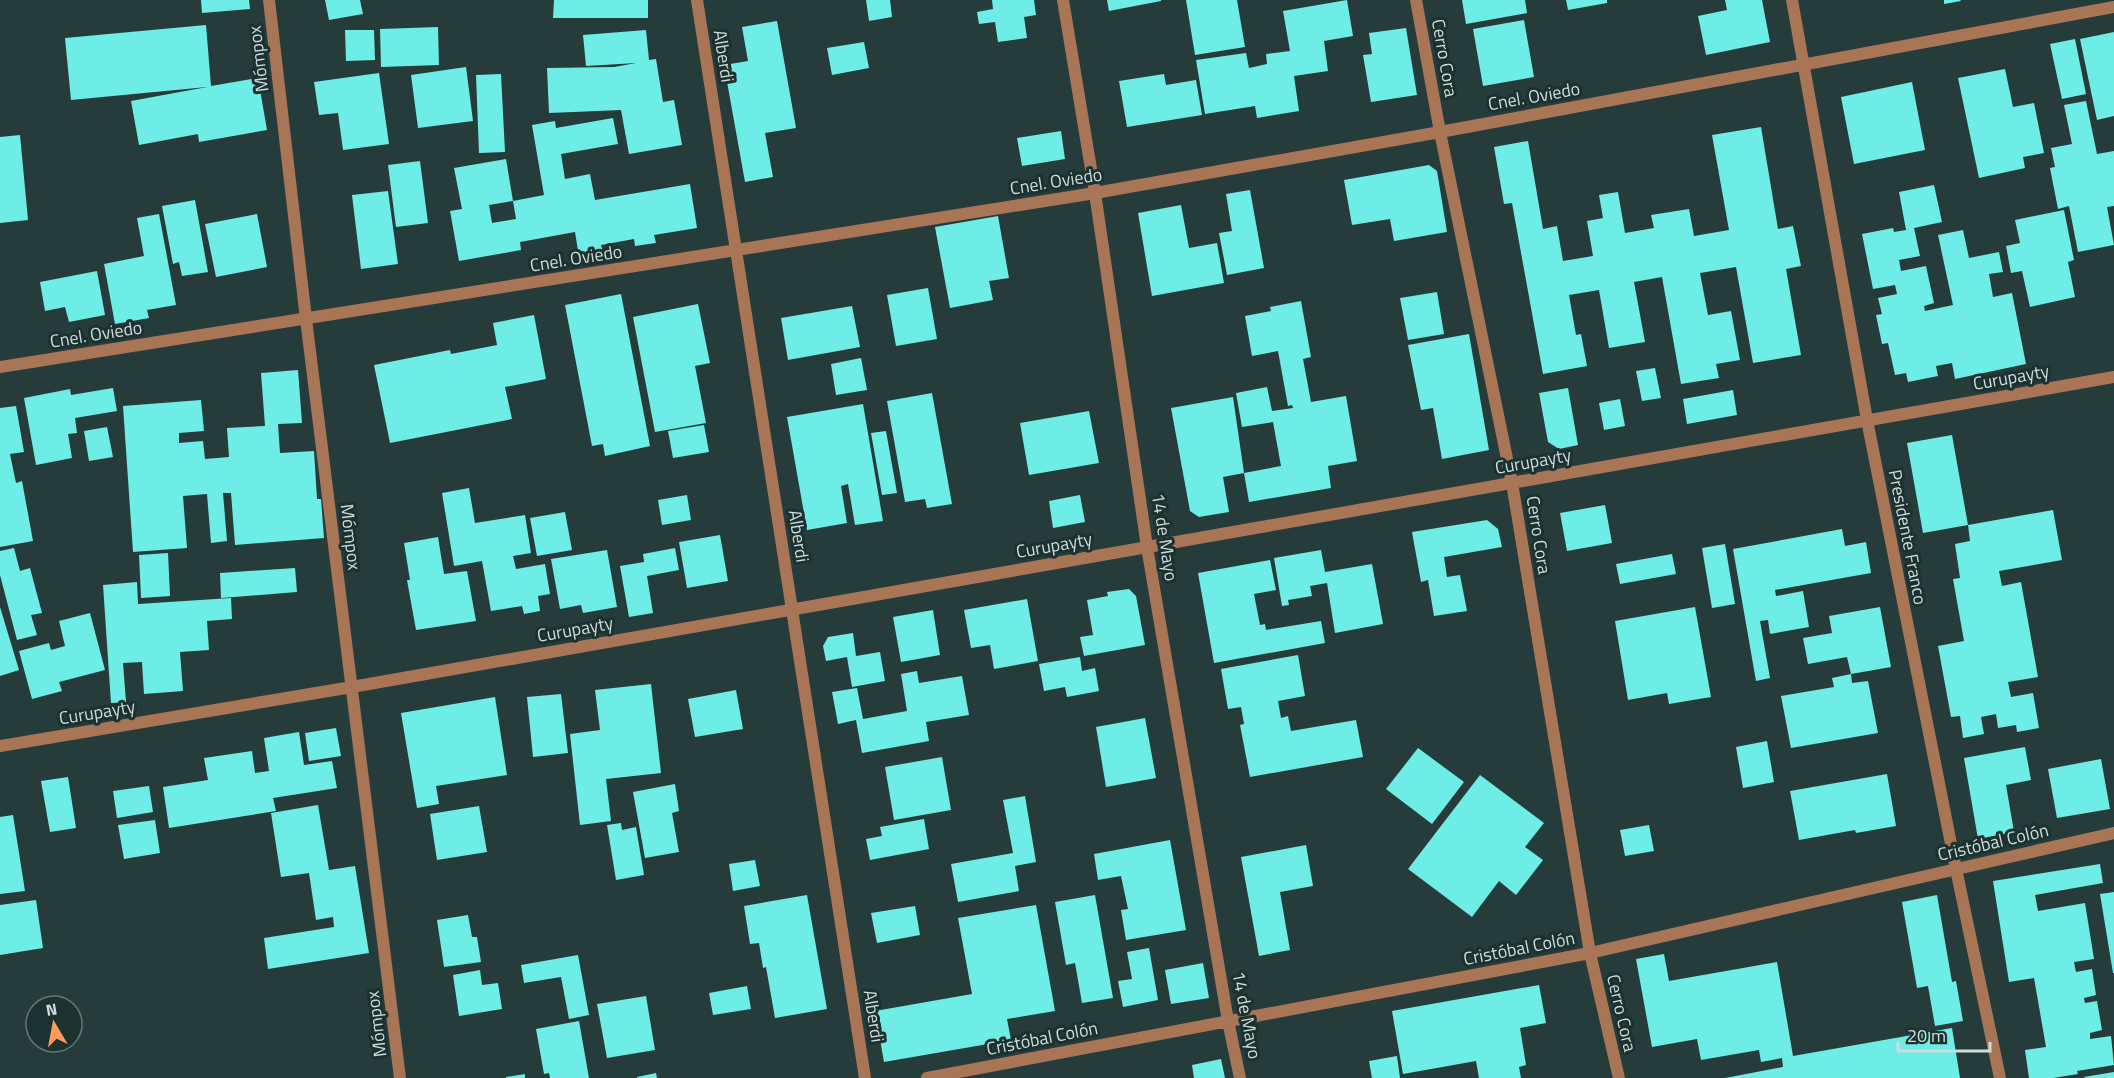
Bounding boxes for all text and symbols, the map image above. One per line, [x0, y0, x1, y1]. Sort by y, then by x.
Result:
street label: Cerro Cora [1425, 17, 1465, 99]
street label: Mómpox [241, 24, 275, 94]
street label: Alberdi [707, 28, 741, 84]
street label: Cnel. Oviedo [1486, 75, 1582, 117]
street label: Cnel. Oviedo [1008, 160, 1104, 202]
street label: Cnel. Oviedo [528, 237, 624, 279]
street label: Cnel. Oviedo [48, 313, 144, 355]
street label: Curupayty [1971, 357, 2052, 397]
street label: Curupayty [1493, 441, 1574, 481]
street label: Presidente Franco [1882, 467, 1934, 607]
street label: 14 de Mayo [1145, 491, 1185, 583]
street label: Cerro Cora [1520, 494, 1558, 576]
street label: Mómpox [334, 502, 368, 572]
street label: Alberdi [782, 508, 816, 564]
street label: Curupayty [1014, 525, 1095, 565]
street label: Curupayty [535, 609, 616, 649]
street label: Curupayty [57, 693, 137, 731]
street label: Cristóbal Colón [1935, 816, 2051, 868]
street label: Cristóbal Colón [1461, 924, 1577, 972]
street label: 14 de Mayo [1225, 969, 1269, 1061]
street label: Cerro Cora [1600, 972, 1644, 1054]
street label: Alberdi [857, 988, 891, 1044]
street label: Mómpox [359, 989, 393, 1059]
north arrow [24, 994, 84, 1054]
text: N [44, 996, 59, 1022]
street label: Cristóbal Colón [984, 1014, 1100, 1062]
scale bar [1898, 1015, 1990, 1053]
text: 20 m [1907, 1022, 1946, 1049]

